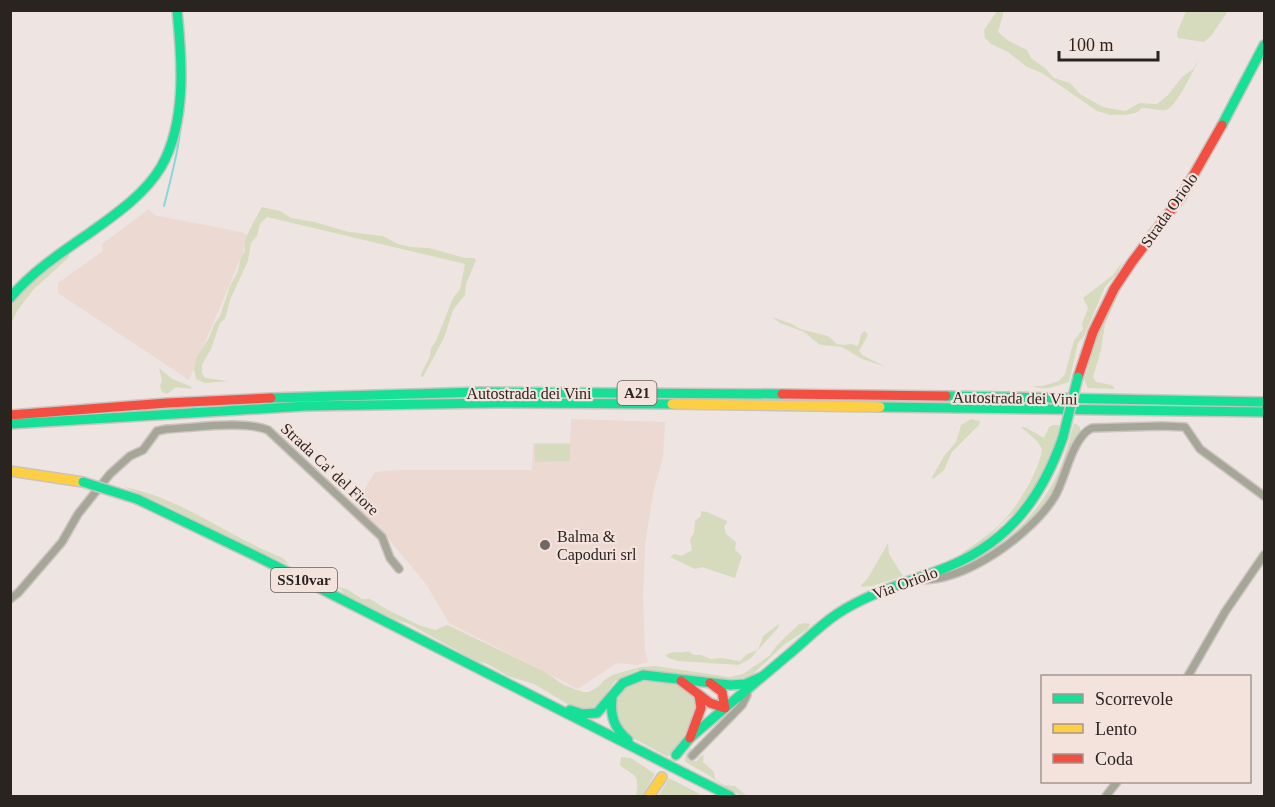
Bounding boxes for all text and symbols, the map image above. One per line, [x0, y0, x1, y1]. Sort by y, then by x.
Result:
scale bar [1059, 24, 1158, 62]
text: 100 m [1068, 35, 1114, 55]
street label: Strada Oriolo [1137, 170, 1201, 250]
road number: A21 [618, 381, 656, 405]
street label: Autostrada dei Vini [467, 385, 592, 402]
street label: Autostrada dei Vini [952, 388, 1078, 408]
street label: Strada Ca' del Fiore [278, 420, 382, 518]
place label: Balma & Capoduri srl [557, 528, 637, 564]
marker: Balma & Capoduri srl [538, 538, 552, 552]
street label: Via Oriolo [870, 563, 940, 603]
road number: SS10var [271, 568, 337, 592]
legend [1041, 675, 1251, 783]
text: Scorrevole [1095, 689, 1173, 709]
text: Lento [1095, 719, 1137, 739]
text: Coda [1095, 749, 1133, 769]

